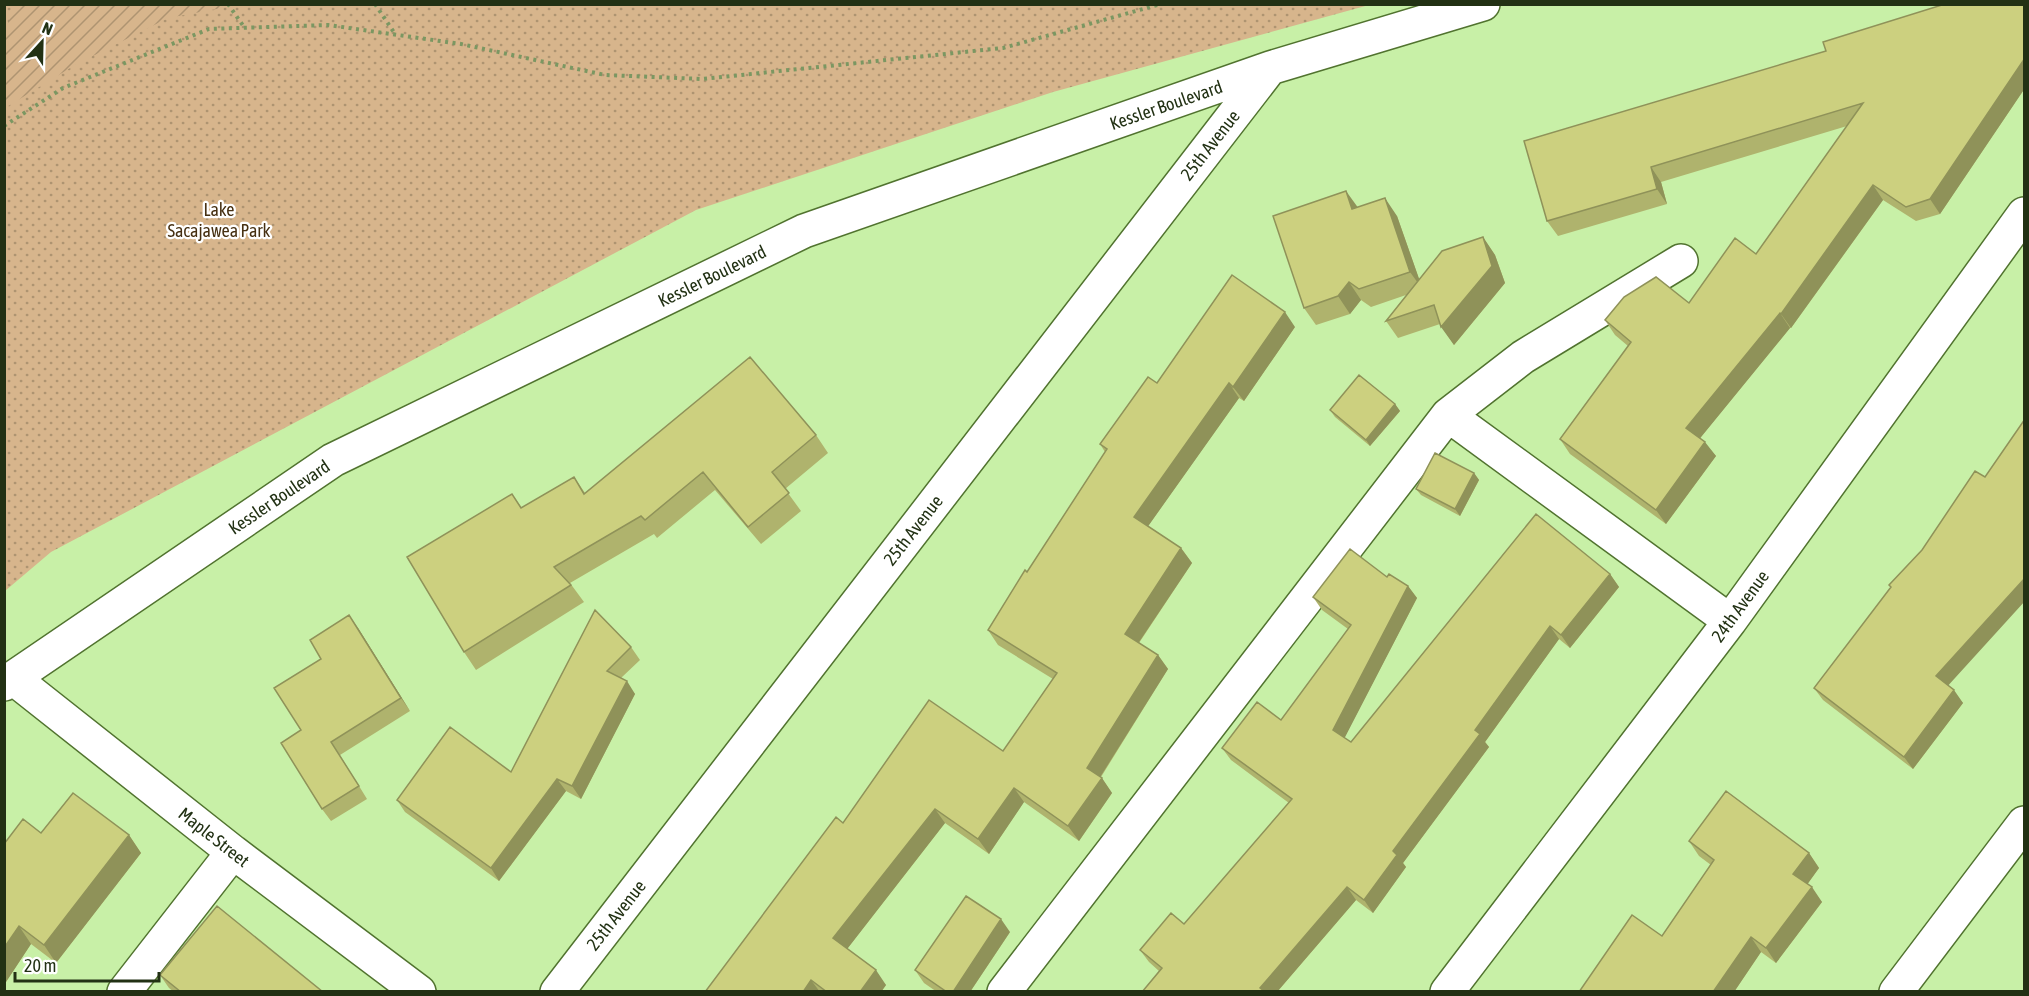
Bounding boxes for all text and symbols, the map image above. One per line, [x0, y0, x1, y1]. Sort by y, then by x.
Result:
north arrow [12, 12, 72, 72]
text: N [40, 18, 55, 38]
street label: Kessler Boulevard [1107, 76, 1225, 134]
street label: 25th Avenue [1176, 106, 1244, 184]
park label: Lake Sacajawea Park [167, 199, 271, 241]
street label: Kessler Boulevard [655, 241, 769, 311]
street label: Kessler Boulevard [224, 455, 334, 539]
street label: 25th Avenue [879, 491, 947, 569]
street label: 24th Avenue [1707, 566, 1773, 646]
street label: Maple Street [175, 803, 253, 871]
street label: 25th Avenue [582, 876, 650, 954]
scale bar [15, 945, 159, 983]
text: 20 m [24, 955, 56, 976]

